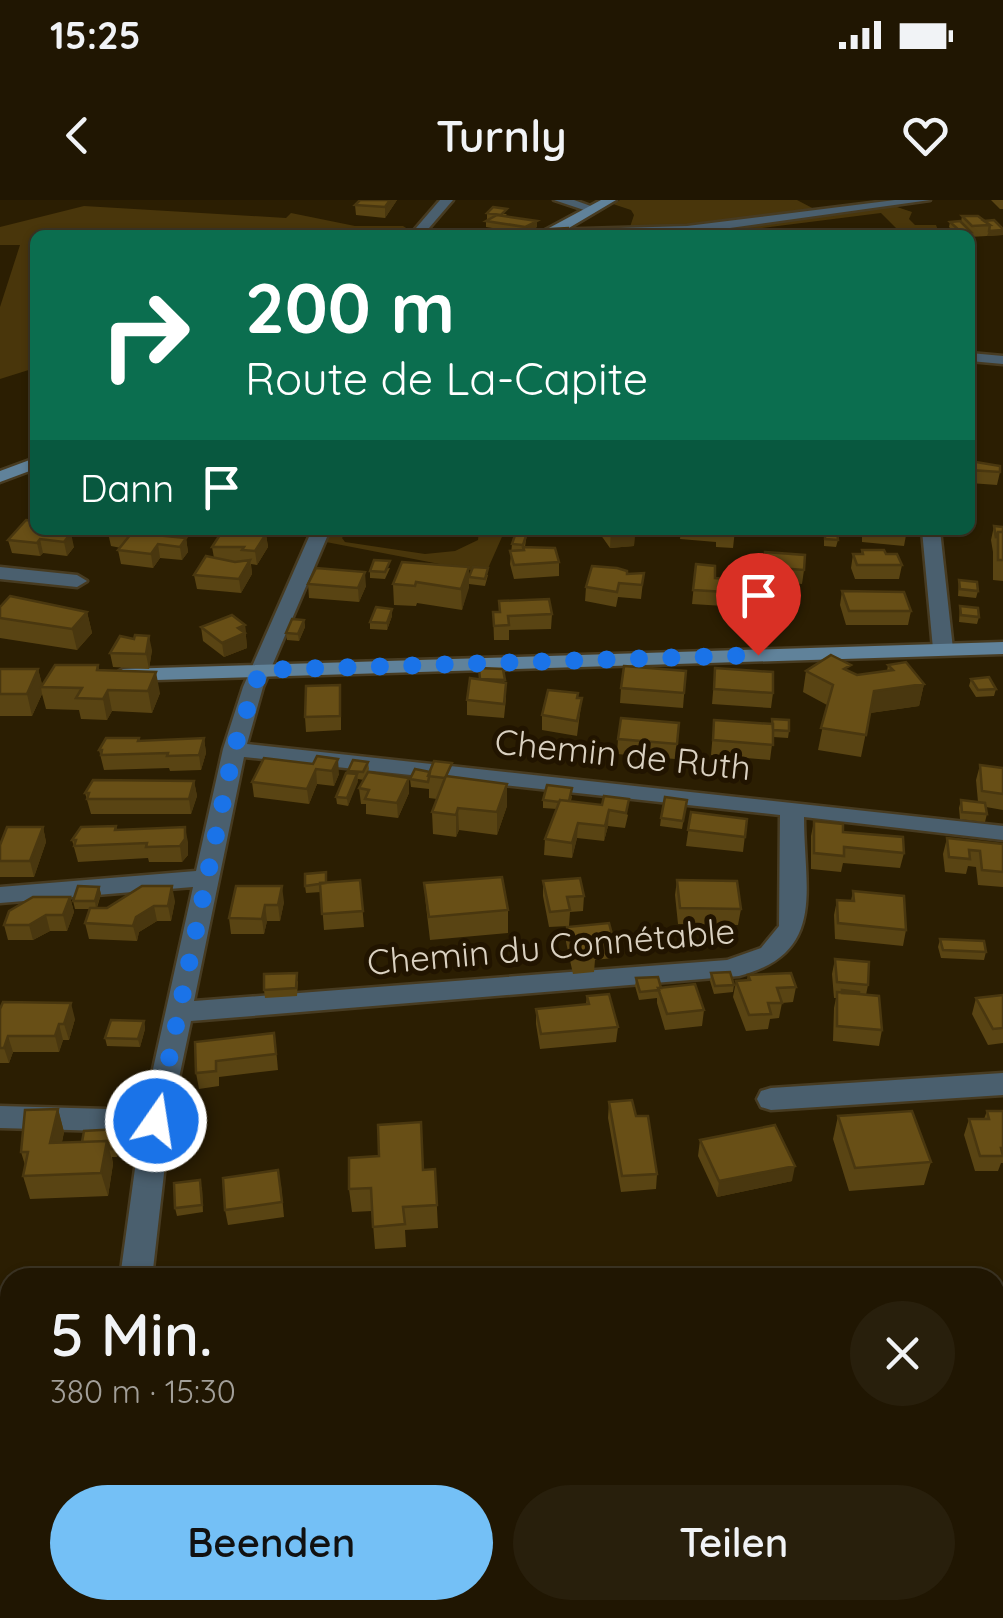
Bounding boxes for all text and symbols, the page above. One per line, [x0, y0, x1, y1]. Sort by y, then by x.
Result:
text: 15:25 [50, 11, 141, 59]
text: Turnly [436, 107, 567, 163]
icon: back [50, 108, 105, 163]
icon: heart [898, 108, 953, 163]
text: 200 m [245, 263, 455, 351]
icon: right [80, 270, 210, 400]
text: Route de La-Capite [245, 350, 648, 406]
icon: arrive [194, 460, 249, 515]
text: Dann [80, 464, 174, 512]
pin [716, 553, 801, 656]
icon: arrive [731, 568, 786, 623]
street label: Chemin de Ruth [493, 719, 753, 789]
street label: Chemin du Connétable [365, 908, 737, 984]
position arrow [104, 1069, 208, 1173]
text: 5 Min. [50, 1296, 213, 1371]
button: close [850, 1301, 955, 1406]
text: 380 m · 15:30 [50, 1371, 236, 1411]
button: Beenden [50, 1485, 493, 1600]
button: Teilen [513, 1485, 955, 1600]

